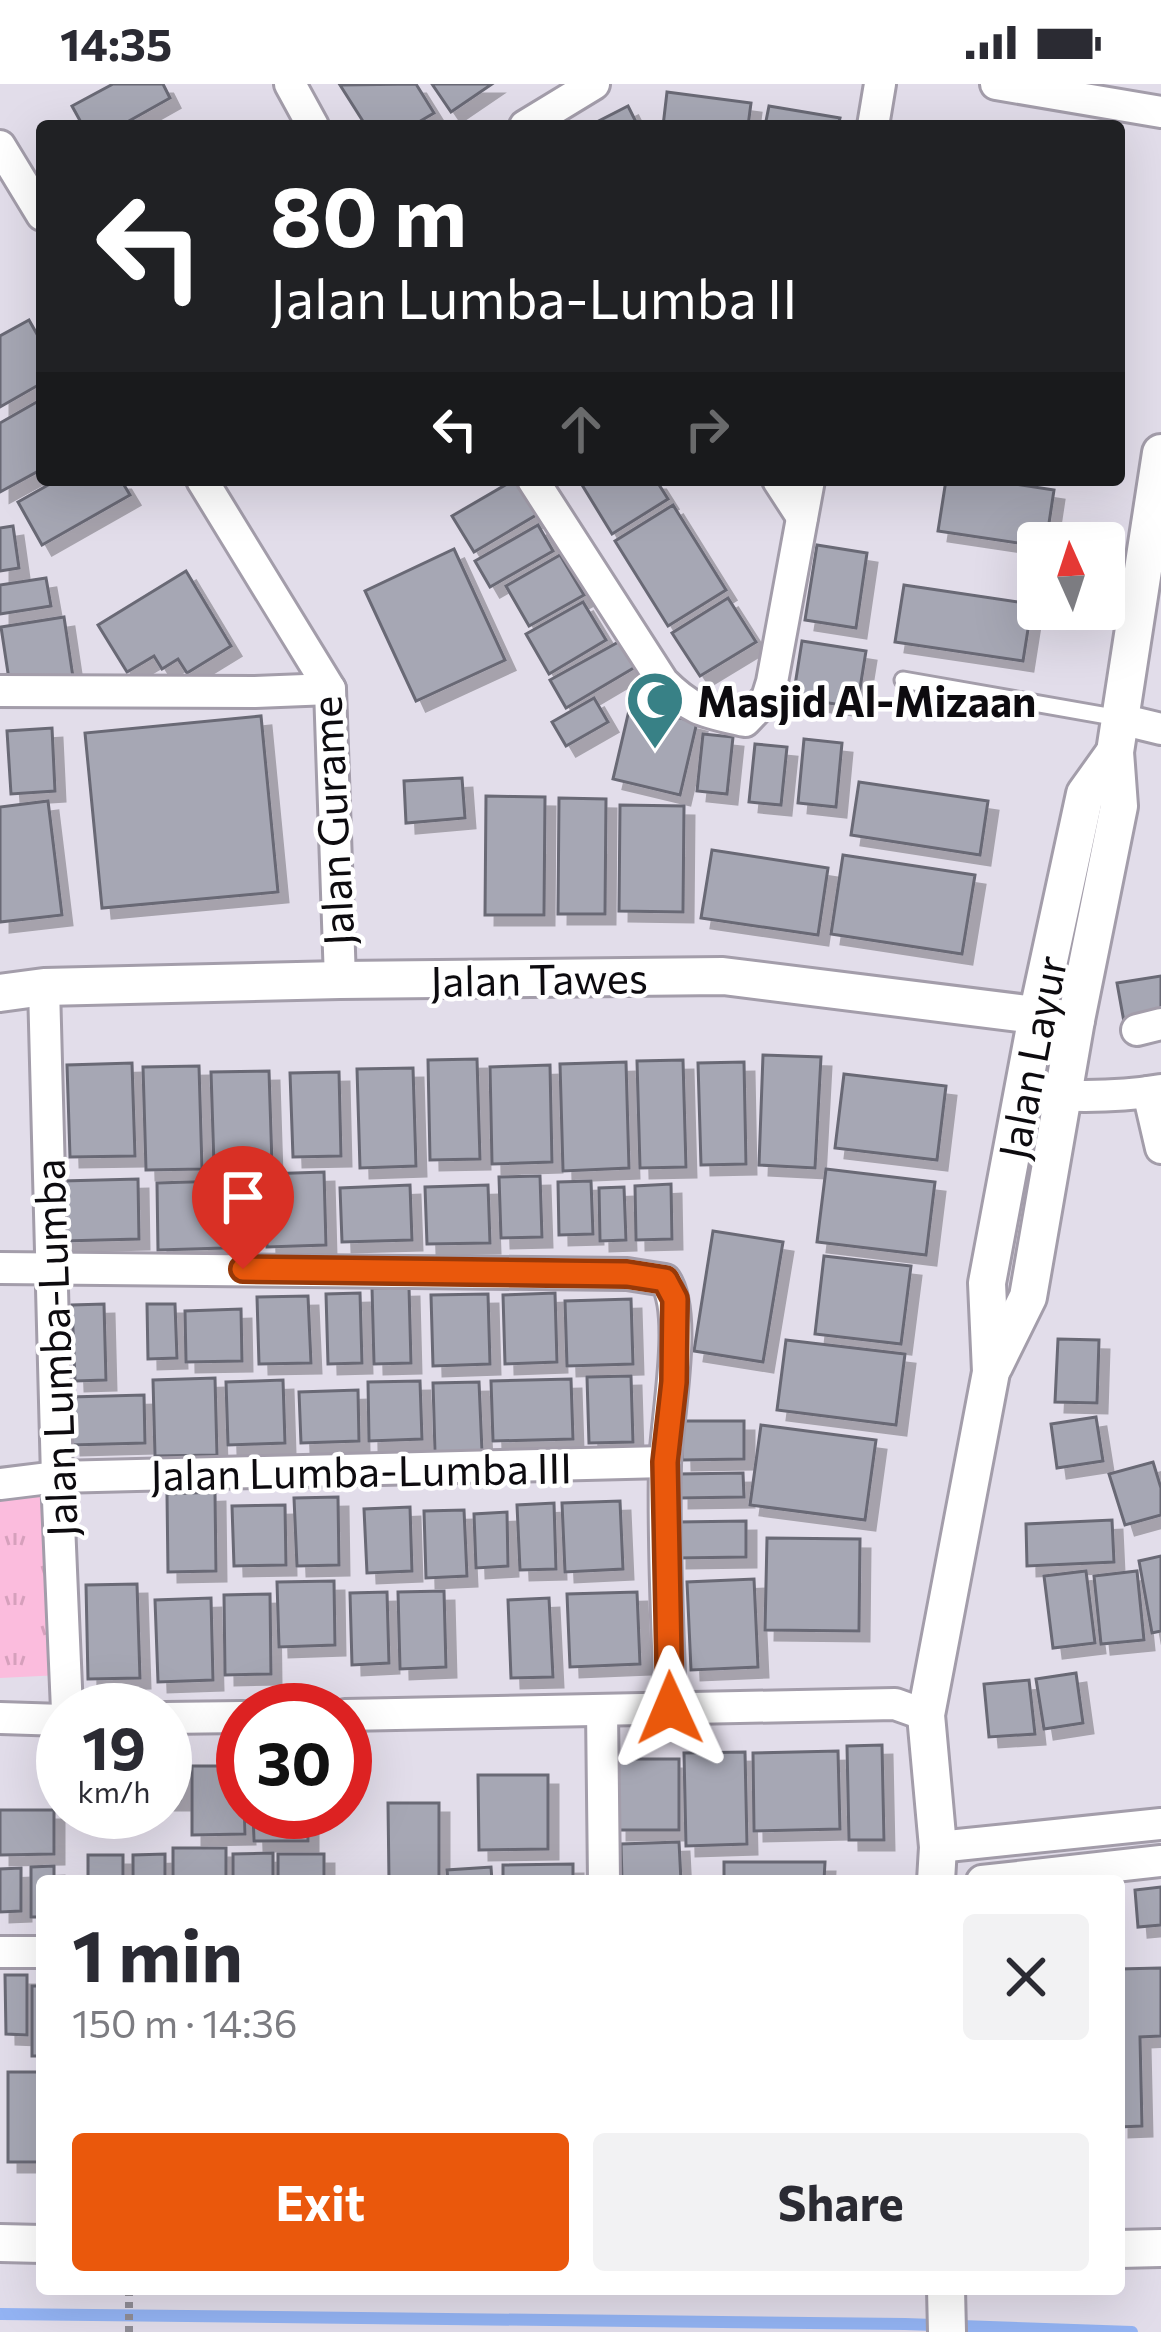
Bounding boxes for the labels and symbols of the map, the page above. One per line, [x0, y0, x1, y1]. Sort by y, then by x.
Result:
north arrow [1017, 522, 1125, 630]
mosque icon: Masjid Al-Mizaan [624, 669, 686, 751]
place label: Masjid Al-Mizaan [697, 674, 1036, 726]
street label: Jalan Gurame [298, 695, 364, 947]
street label: Jalan Tawes [430, 950, 648, 1006]
street label: Jalan Layur [986, 951, 1076, 1163]
pin [192, 1146, 294, 1269]
street label: Jalan Lumba-Lumba [21, 1158, 87, 1538]
street label: Jalan Lumba-Lumba III [150, 1440, 572, 1500]
position arrow [607, 1645, 733, 1771]
speed limit sign: 30 [216, 1683, 372, 1839]

